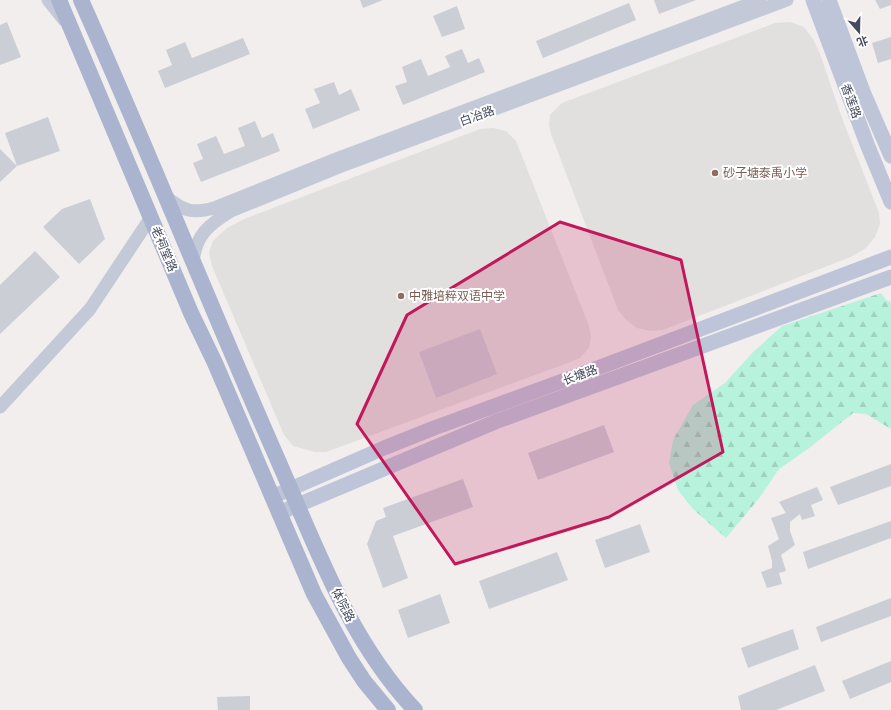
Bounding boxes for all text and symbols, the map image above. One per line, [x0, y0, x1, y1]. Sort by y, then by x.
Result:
north arrow [839, 12, 879, 52]
text: 北 [855, 33, 870, 50]
street label: 香莲路 [837, 81, 865, 121]
street label: 白冶路 [457, 102, 497, 130]
place label: 砂子塘泰禹小学 [723, 165, 807, 181]
marker: 砂子塘泰禹小学 [710, 168, 720, 178]
street label: 老祠堂路 [147, 224, 181, 274]
place label: 中雅培粹双语中学 [409, 288, 505, 304]
marker: 中雅培粹双语中学 [396, 291, 406, 301]
street label: 长塘路 [560, 361, 600, 389]
street label: 体院路 [328, 585, 358, 625]

